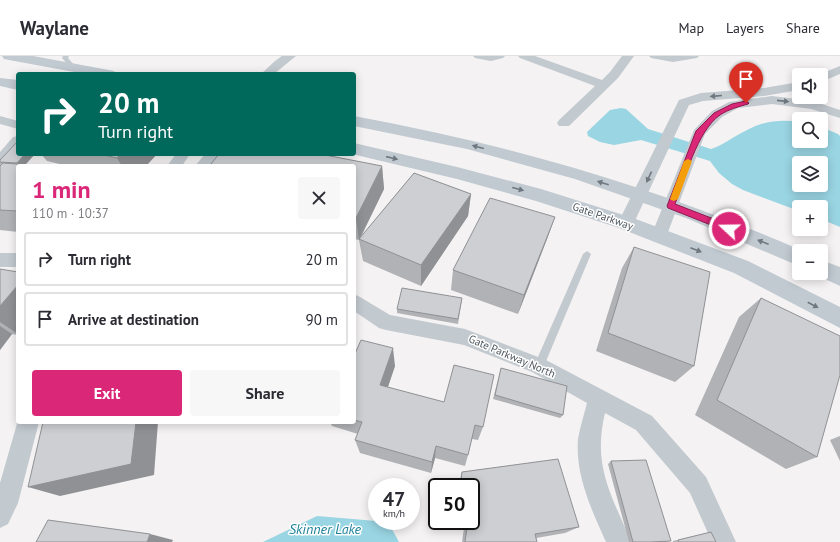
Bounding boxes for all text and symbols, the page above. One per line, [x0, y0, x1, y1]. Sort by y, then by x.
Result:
text: Waylane [20, 16, 89, 40]
text: Map [678, 19, 704, 37]
text: Layers [726, 19, 764, 37]
text: Share [786, 19, 820, 37]
pin [729, 62, 763, 103]
icon: arrive [735, 68, 757, 90]
map controls [792, 68, 828, 280]
button: sound [792, 68, 828, 104]
text: 20 m [98, 84, 159, 121]
icon: right [32, 88, 84, 140]
one-way arrow [710, 92, 722, 99]
one-way arrow [777, 98, 789, 104]
button: search [792, 112, 828, 148]
text: Turn right [98, 120, 173, 143]
one-way arrow [472, 143, 484, 149]
one-way arrow [386, 155, 398, 161]
button: layers [792, 156, 828, 192]
one-way arrow [646, 171, 652, 182]
text: 1 min [32, 174, 91, 205]
button: close [298, 177, 340, 219]
one-way arrow [597, 180, 609, 186]
one-way arrow [512, 187, 524, 193]
street label: Gate Parkway [571, 199, 636, 233]
button: + [792, 200, 828, 236]
text: 110 m · 10:37 [32, 205, 109, 222]
position arrow [708, 208, 750, 250]
one-way arrow [757, 239, 769, 245]
button: − [792, 244, 828, 280]
one-way arrow [690, 247, 702, 253]
icon: right [34, 248, 56, 270]
text: Turn right [68, 250, 131, 269]
text: 20 m [305, 250, 338, 269]
one-way arrow [808, 301, 819, 308]
icon: arrive [34, 308, 56, 330]
text: Arrive at destination [68, 310, 199, 329]
text: 90 m [305, 310, 338, 329]
street label: Gate Parkway North [467, 331, 557, 381]
button: Exit [32, 370, 182, 416]
button: Share [190, 370, 340, 416]
speed limit sign: 50 [428, 478, 480, 530]
text: 47 [383, 486, 405, 512]
text: km/h [383, 507, 405, 520]
water label: Skinner Lake [289, 520, 362, 538]

